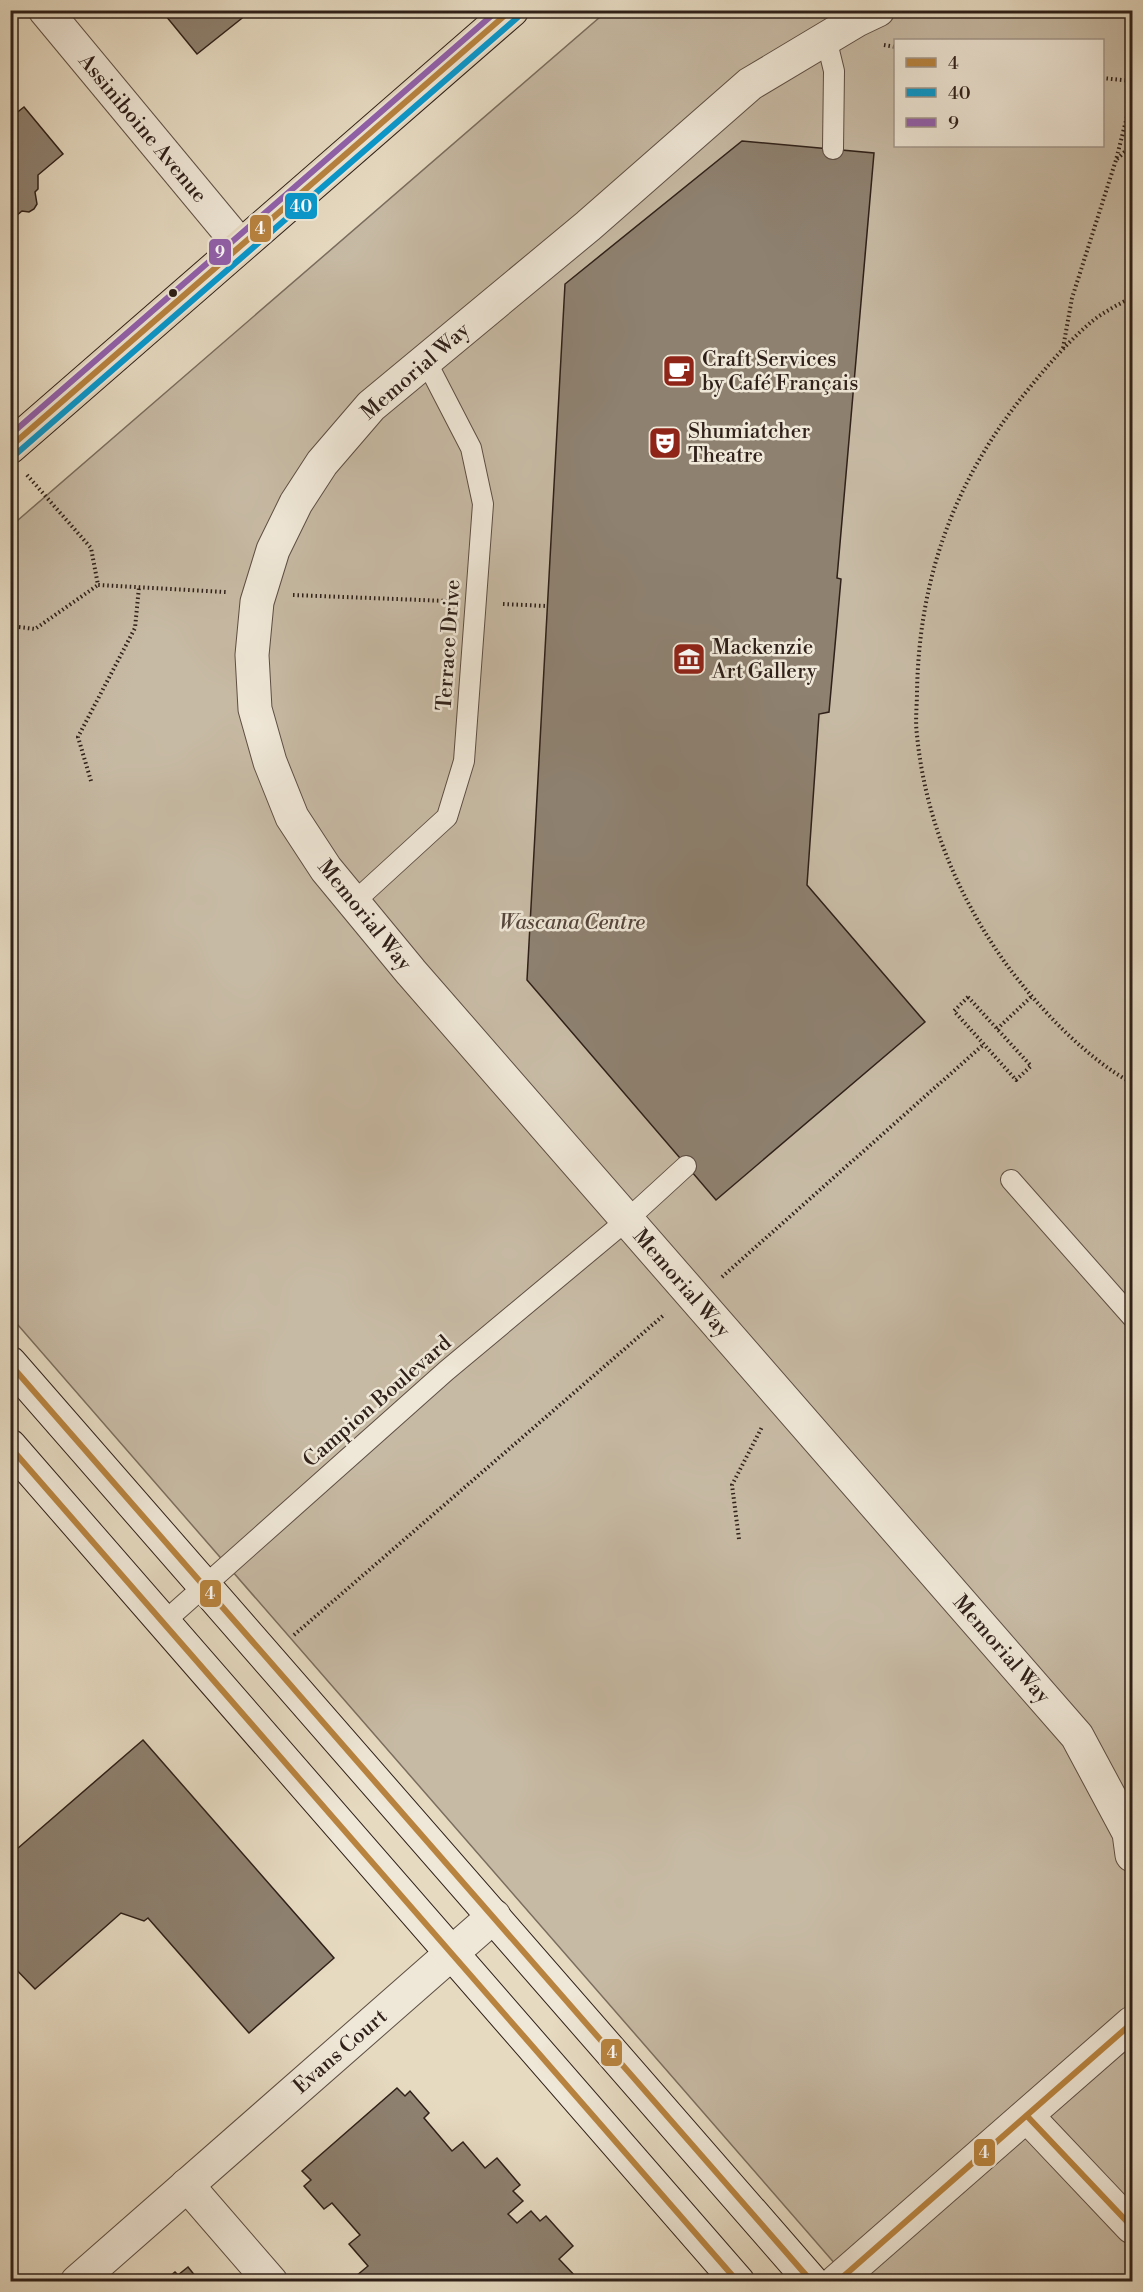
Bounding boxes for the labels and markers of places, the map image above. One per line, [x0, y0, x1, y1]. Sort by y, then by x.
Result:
unlabelled marker [167, 287, 179, 299]
place label: Craft Services by Café Français [702, 347, 858, 397]
cafe icon: Craft Services by Café Français [661, 353, 697, 389]
place label: Shumiatcher Theatre [688, 419, 810, 469]
theatre icon: Shumiatcher Theatre [647, 425, 683, 461]
place label: Mackenzie Art Gallery [711, 635, 818, 685]
museum icon: Mackenzie Art Gallery [671, 641, 707, 677]

